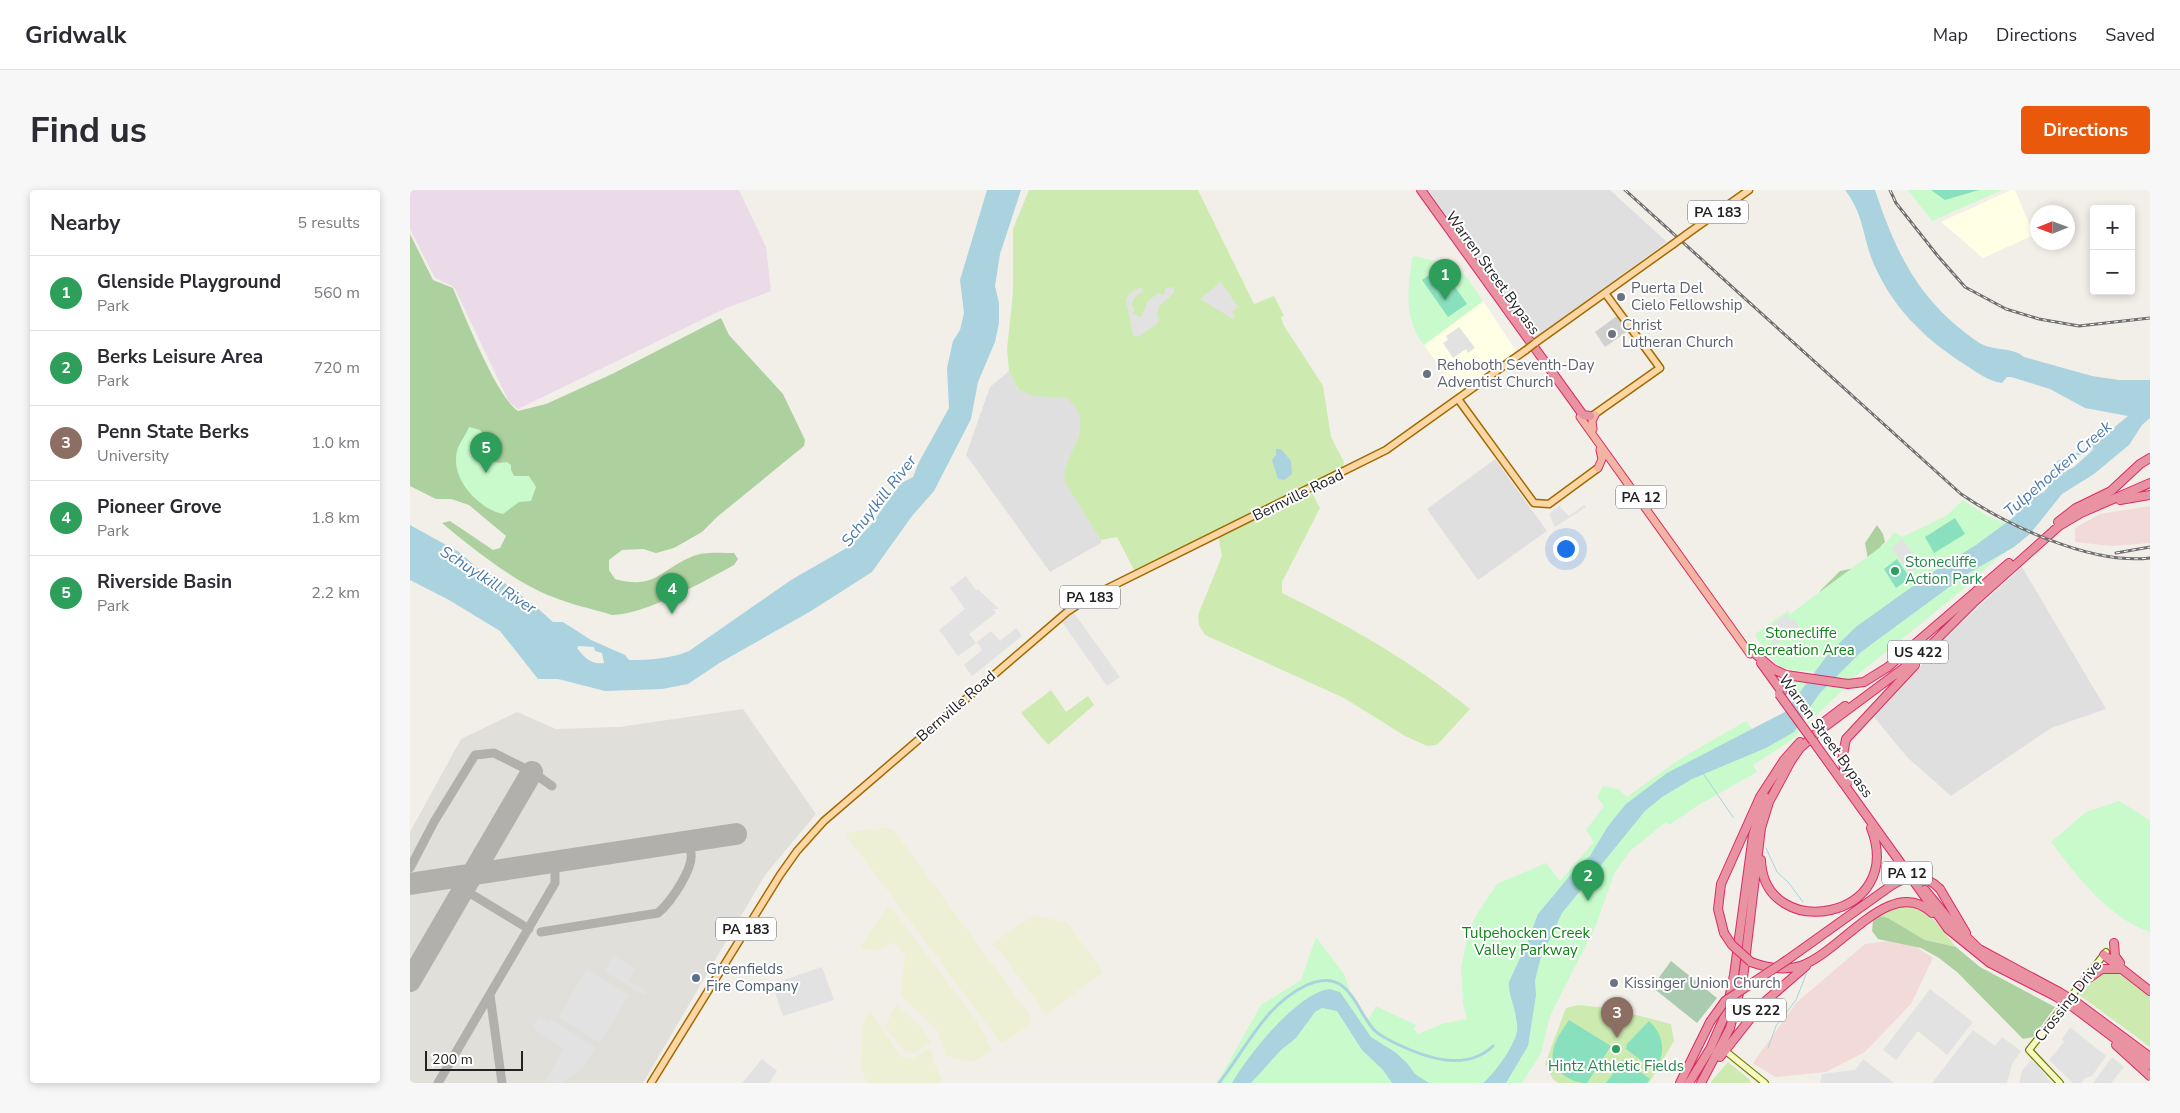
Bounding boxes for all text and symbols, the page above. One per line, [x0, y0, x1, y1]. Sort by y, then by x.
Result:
text: Gridwalk [25, 19, 126, 51]
text: Map [1933, 23, 1968, 47]
text: Directions [1996, 23, 2077, 47]
text: Saved [2105, 23, 2155, 47]
button: Directions [2021, 106, 2150, 154]
text: Find us [30, 107, 147, 154]
road number: PA 183 [1688, 201, 1748, 224]
north arrow [2030, 205, 2075, 250]
map controls [2090, 205, 2135, 295]
button: + [2090, 205, 2135, 250]
street label: Warren Street Bypass [1441, 207, 1545, 339]
text: Nearby [50, 209, 120, 237]
text: 5 results [298, 212, 360, 234]
button: − [2090, 250, 2135, 295]
pin: 1 [1429, 259, 1461, 300]
text: Glenside Playground [97, 269, 281, 295]
place label: Puerta Del Cielo Fellowship [1631, 278, 1743, 315]
text: 1 [61, 282, 71, 304]
text: 560 m [313, 282, 360, 304]
marker: Puerta Del Cielo Fellowship [1615, 291, 1627, 303]
text: Park [97, 295, 129, 317]
place label: Christ Lutheran Church [1622, 315, 1734, 352]
marker: Christ Lutheran Church [1606, 328, 1618, 340]
text: Berks Leisure Area [97, 344, 263, 370]
place label: Rehoboth Seventh-Day Adventist Church [1437, 355, 1595, 392]
text: 2 [61, 357, 71, 379]
text: 720 m [313, 357, 360, 379]
marker: Rehoboth Seventh-Day Adventist Church [1421, 368, 1433, 380]
text: Park [97, 370, 129, 392]
water label: Tulpehocken Creek [1999, 415, 2117, 522]
text: Penn State Berks [97, 419, 249, 445]
text: 3 [61, 432, 71, 454]
text: 1.0 km [311, 432, 360, 454]
pin: 5 [470, 432, 502, 473]
text: University [97, 445, 169, 467]
water label: Schuylkill River [836, 450, 922, 551]
street label: Bernville Road [1249, 464, 1347, 526]
road number: PA 12 [1616, 486, 1666, 508]
text: Pioneer Grove [97, 494, 222, 520]
text: 4 [61, 507, 71, 529]
text: 1.8 km [311, 507, 360, 529]
text: Park [97, 520, 129, 542]
your location [1553, 536, 1579, 562]
water label: Schuylkill River [436, 541, 541, 620]
place label: Stonecliffe Action Park [1905, 552, 1983, 589]
marker: Stonecliffe Action Park [1889, 565, 1901, 577]
text: Riverside Basin [97, 569, 232, 595]
pin: 4 [656, 573, 688, 614]
text: 5 [61, 582, 71, 604]
text: 2.2 km [311, 582, 360, 604]
road number: PA 183 [1060, 586, 1120, 608]
text: Park [97, 595, 129, 617]
park label: Stonecliffe Recreation Area [1747, 623, 1855, 660]
road number: US 422 [1888, 641, 1948, 664]
street label: Bernville Road [912, 666, 1000, 746]
street label: Warren Street Bypass [1774, 670, 1878, 802]
pin: 2 [1572, 860, 1604, 901]
road number: PA 12 [1882, 861, 1932, 884]
road number: PA 183 [716, 918, 776, 941]
park label: Tulpehocken Creek Valley Parkway [1462, 923, 1590, 960]
street label: Crossing Drive [2030, 956, 2106, 1046]
place label: Greenfields Fire Company [706, 959, 799, 996]
marker: Greenfields Fire Company [690, 972, 702, 984]
place label: Kissinger Union Church [1624, 973, 1781, 993]
marker: Kissinger Union Church [1608, 977, 1620, 989]
pin: 3 [1601, 997, 1633, 1038]
road number: US 222 [1726, 998, 1786, 1022]
marker: Hintz Athletic Fields [1610, 1043, 1622, 1055]
scale bar [425, 1048, 522, 1071]
text: 200 m [432, 1050, 473, 1069]
place label: Hintz Athletic Fields [1548, 1056, 1684, 1076]

